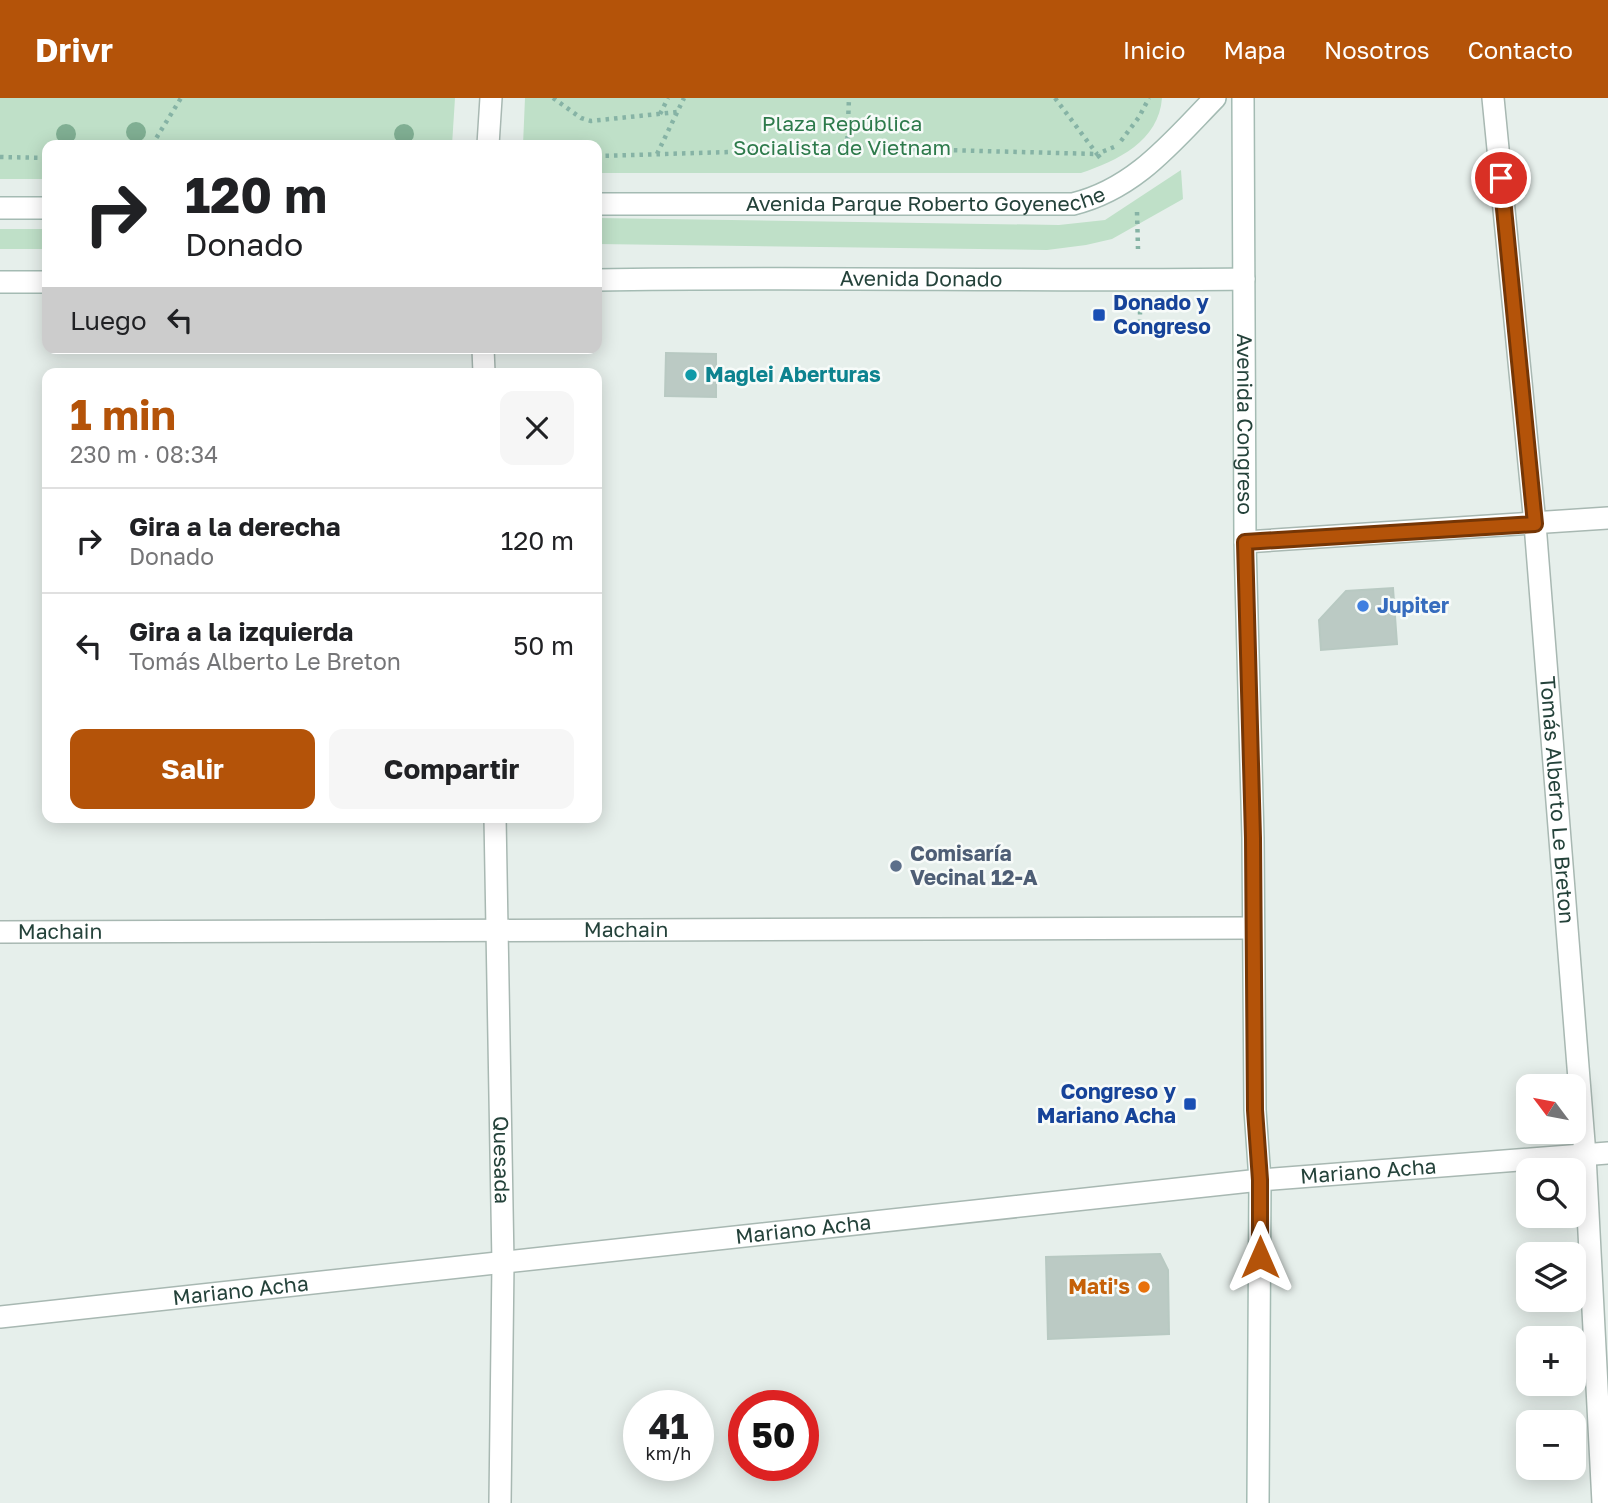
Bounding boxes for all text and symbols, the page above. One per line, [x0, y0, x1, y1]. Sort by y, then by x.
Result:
text: Drivr [35, 30, 113, 69]
text: Inicio [1123, 35, 1185, 64]
text: Mapa [1223, 35, 1286, 64]
text: Nosotros [1324, 35, 1430, 64]
text: Contacto [1468, 35, 1573, 64]
park label: Plaza República Socialista de Vietnam [733, 110, 951, 160]
pin [1471, 148, 1531, 208]
icon: arrive [1482, 159, 1520, 197]
text: 120 m [185, 165, 327, 224]
icon: right [70, 168, 161, 259]
street label: Avenida Parque Roberto Goyeneche [746, 180, 1109, 216]
text: Donado [185, 225, 303, 263]
street label: Avenida Donado [840, 265, 1002, 292]
place label: Donado y Congreso [1113, 289, 1211, 339]
icon: left [161, 301, 199, 339]
text: Luego [70, 305, 147, 336]
marker: Donado y Congreso [1091, 307, 1107, 323]
street label: Avenida Congreso [1232, 333, 1259, 515]
place label: Maglei Aberturas [705, 361, 881, 387]
marker: Maglei Aberturas [683, 367, 699, 383]
text: 1 min [70, 389, 176, 439]
button: close [500, 391, 574, 465]
text: 230 m · 08:34 [70, 440, 218, 468]
text: Gira a la derecha [129, 511, 341, 542]
icon: right [70, 522, 108, 560]
text: 120 m [501, 525, 574, 556]
text: Donado [129, 542, 214, 570]
place label: Jupiter [1377, 592, 1449, 618]
marker: Jupiter [1355, 598, 1371, 614]
text: Gira a la izquierda [129, 616, 353, 647]
icon: left [70, 627, 108, 665]
text: 50 m [513, 630, 574, 661]
text: Tomás Alberto Le Breton [129, 647, 401, 675]
street label: Tomás Alberto Le Breton [1535, 675, 1581, 925]
button: Salir [70, 729, 315, 809]
button: Compartir [329, 729, 574, 809]
place label: Comisaría Vecinal 12-A [910, 840, 1038, 890]
marker: Comisaría Vecinal 12-A [888, 858, 904, 874]
street label: Machain [584, 916, 668, 942]
street label: Machain [18, 918, 102, 944]
north arrow [1516, 1074, 1586, 1144]
map controls [1516, 1074, 1586, 1480]
place label: Congreso y Mariano Acha [1037, 1078, 1176, 1128]
marker: Congreso y Mariano Acha [1182, 1096, 1198, 1112]
street label: Quesada [488, 1116, 516, 1204]
street label: Mariano Acha [1299, 1152, 1437, 1189]
button: search [1516, 1158, 1586, 1228]
street label: Mariano Acha [734, 1208, 872, 1249]
position arrow [1223, 1220, 1297, 1294]
button: layers [1516, 1242, 1586, 1312]
street label: Mariano Acha [171, 1270, 310, 1310]
place label: Mati's [1068, 1273, 1130, 1299]
marker: Mati's [1136, 1279, 1152, 1295]
button: + [1516, 1326, 1586, 1396]
speed limit sign: 50 [728, 1390, 819, 1481]
text: 41 [649, 1405, 688, 1447]
button: − [1516, 1410, 1586, 1480]
text: km/h [646, 1442, 691, 1464]

